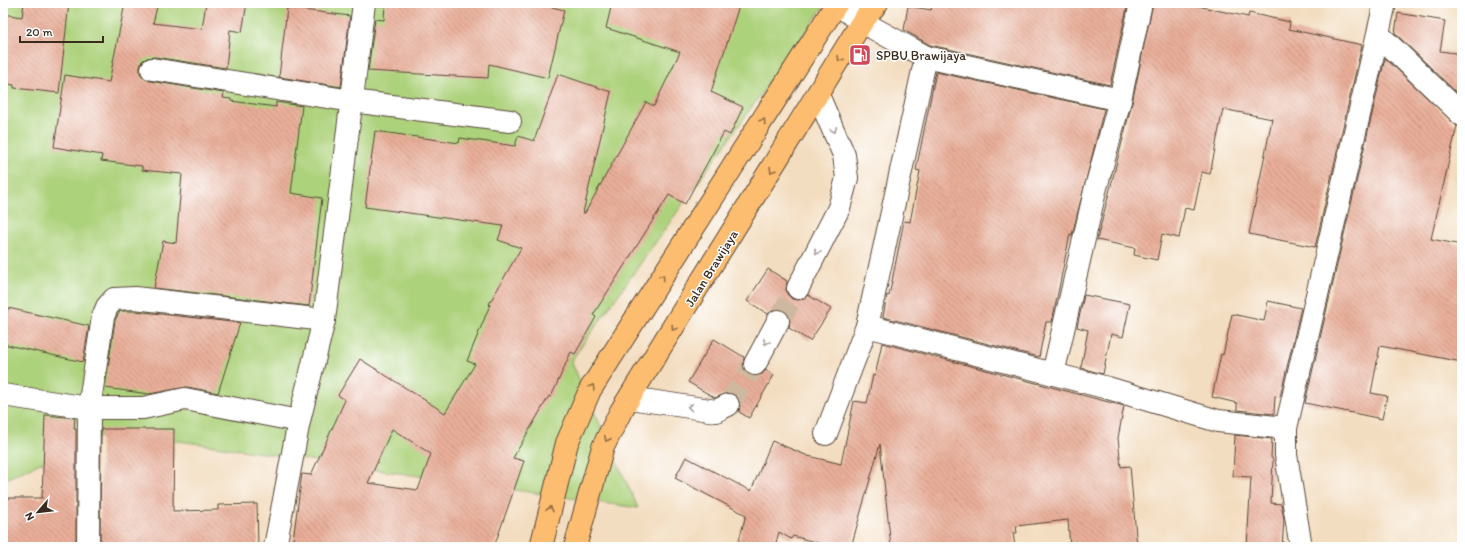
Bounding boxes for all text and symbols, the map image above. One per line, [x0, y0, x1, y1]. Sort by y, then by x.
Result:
scale bar [20, 18, 103, 44]
text: 20 m [26, 25, 53, 39]
fuel station icon: SPBU Brawijaya [847, 42, 873, 68]
place label: SPBU Brawijaya [876, 48, 966, 63]
one-way arrow [837, 55, 845, 62]
one-way arrow [758, 118, 765, 125]
one-way arrow [829, 126, 837, 134]
one-way arrow [769, 165, 776, 172]
street label: Jalan Brawijaya [682, 227, 741, 309]
one-way arrow [814, 248, 822, 255]
one-way arrow [657, 274, 665, 281]
one-way arrow [671, 324, 678, 331]
one-way arrow [764, 338, 771, 345]
one-way arrow [588, 384, 595, 391]
one-way arrow [687, 403, 693, 412]
one-way arrow [604, 435, 612, 442]
north arrow [18, 492, 58, 532]
one-way arrow [545, 506, 553, 512]
text: N [22, 510, 37, 523]

